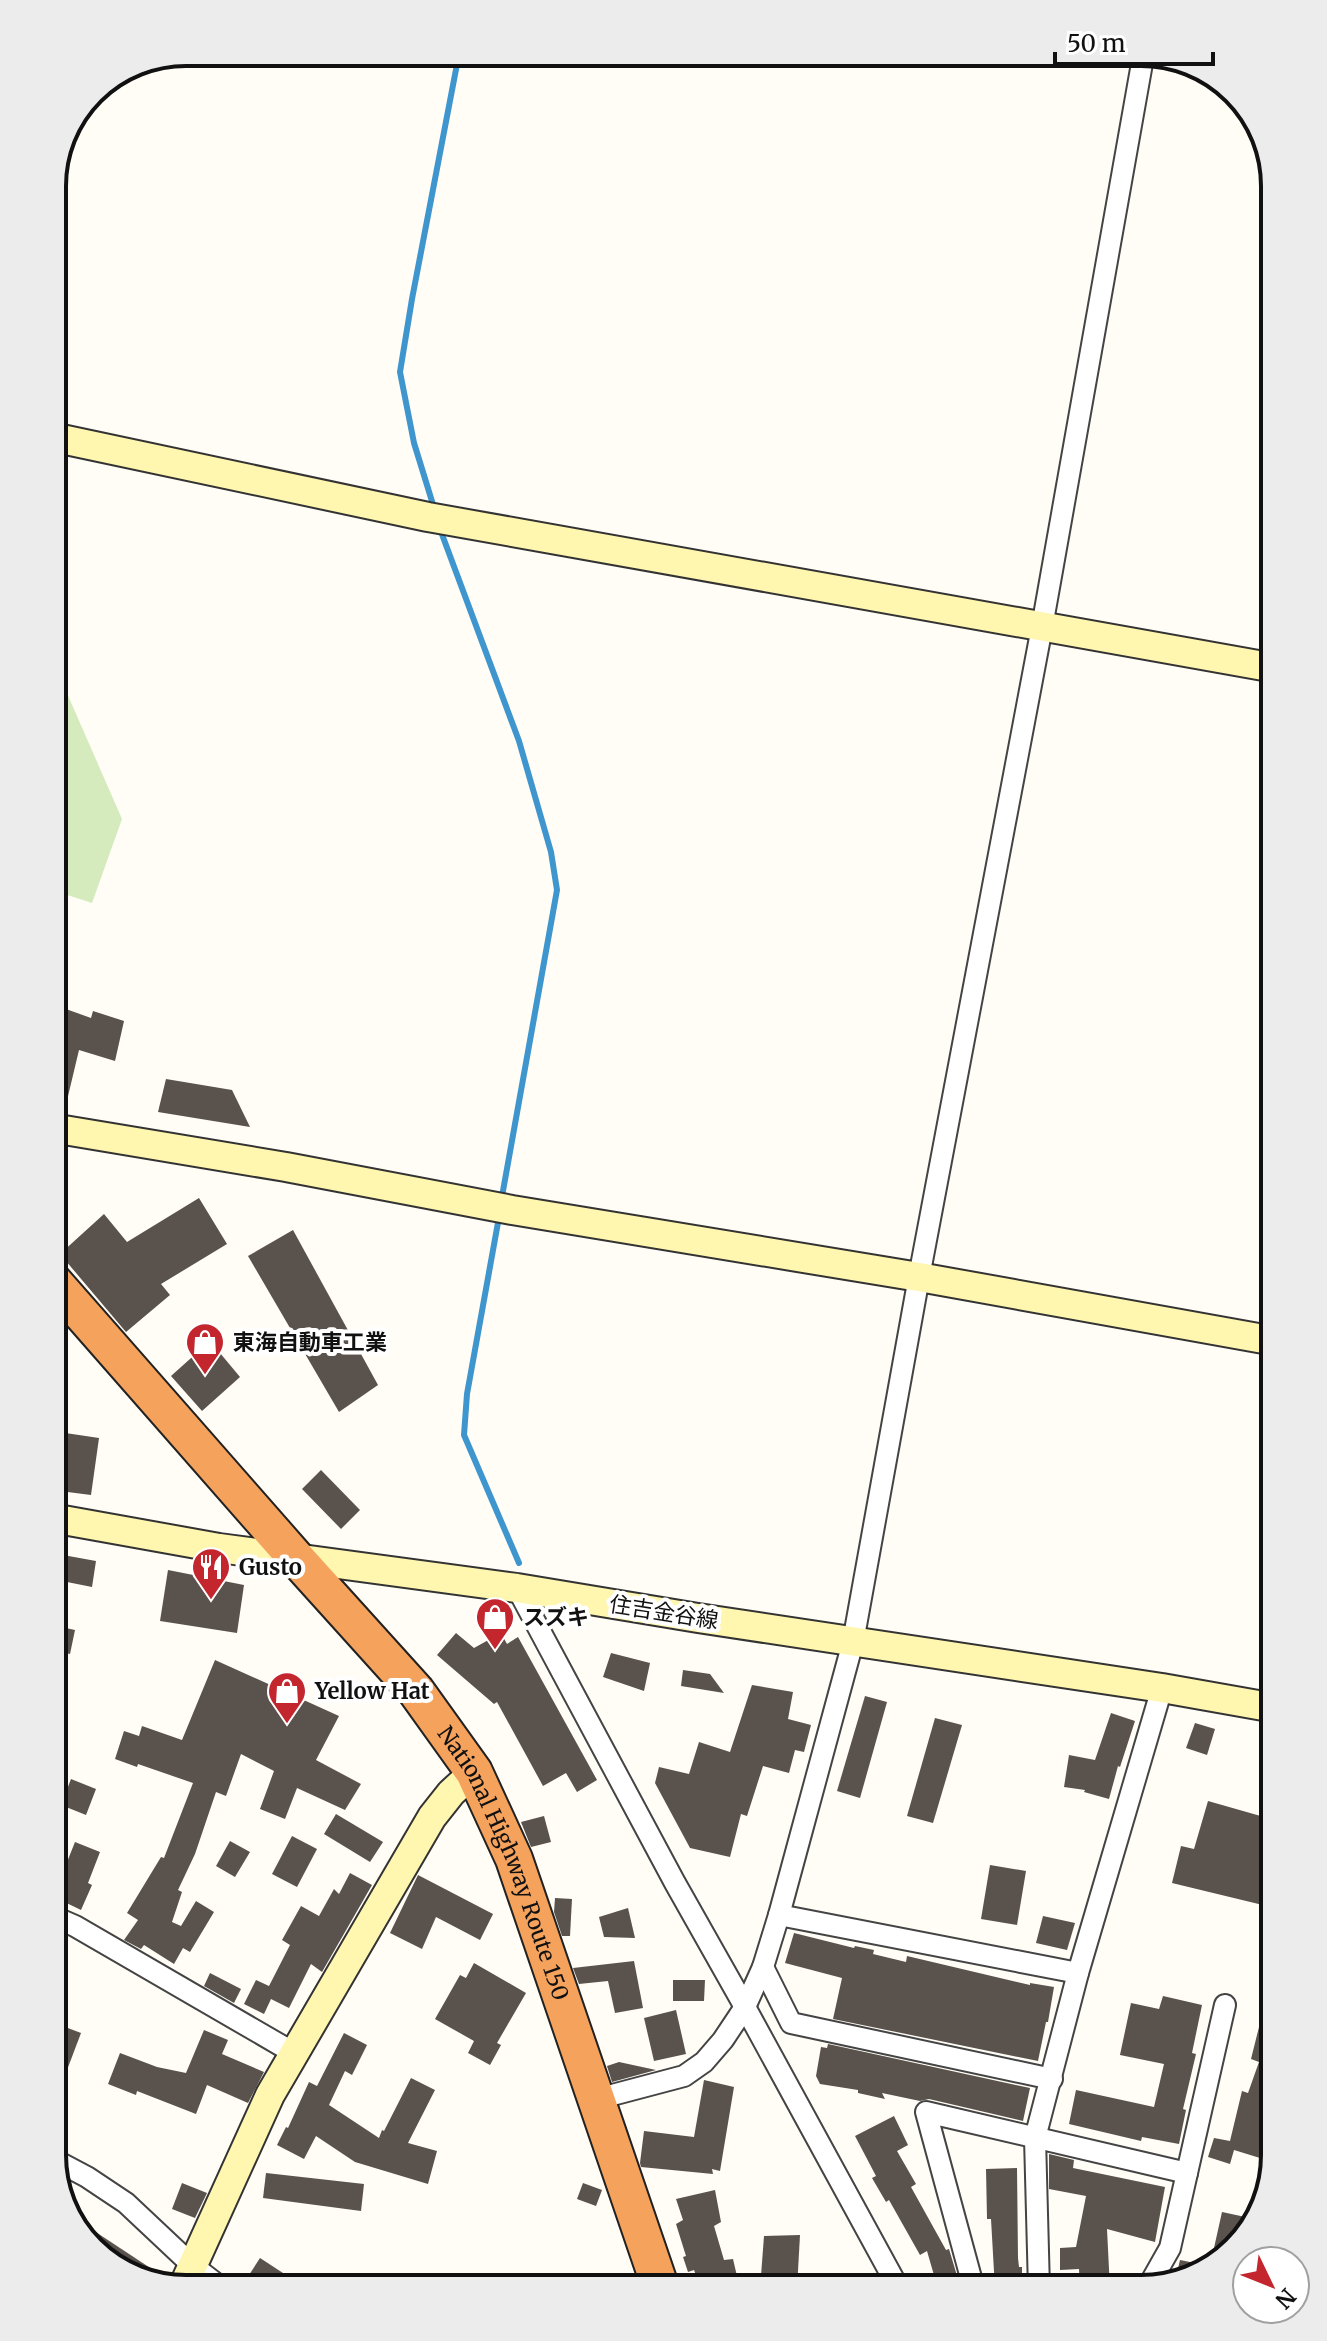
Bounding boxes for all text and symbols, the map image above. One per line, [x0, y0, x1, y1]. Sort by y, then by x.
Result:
scale bar [1055, 16, 1213, 66]
text: 50 m [1067, 28, 1126, 59]
shop icon: 東海自動車工業 [184, 1321, 226, 1376]
place label: 東海自動車工業 [233, 1328, 387, 1356]
restaurant icon: Gusto [190, 1546, 232, 1601]
place label: Gusto [239, 1553, 302, 1581]
street label: 住吉金谷線 [607, 1590, 721, 1634]
shop icon: スズキ [474, 1596, 516, 1651]
place label: スズキ [523, 1603, 589, 1631]
shop icon: Yellow Hat [266, 1670, 308, 1725]
place label: Yellow Hat [314, 1677, 430, 1705]
street label: National Highway Route 150 [432, 1720, 575, 2004]
north arrow [1231, 2245, 1311, 2325]
text: N [1269, 2283, 1302, 2315]

